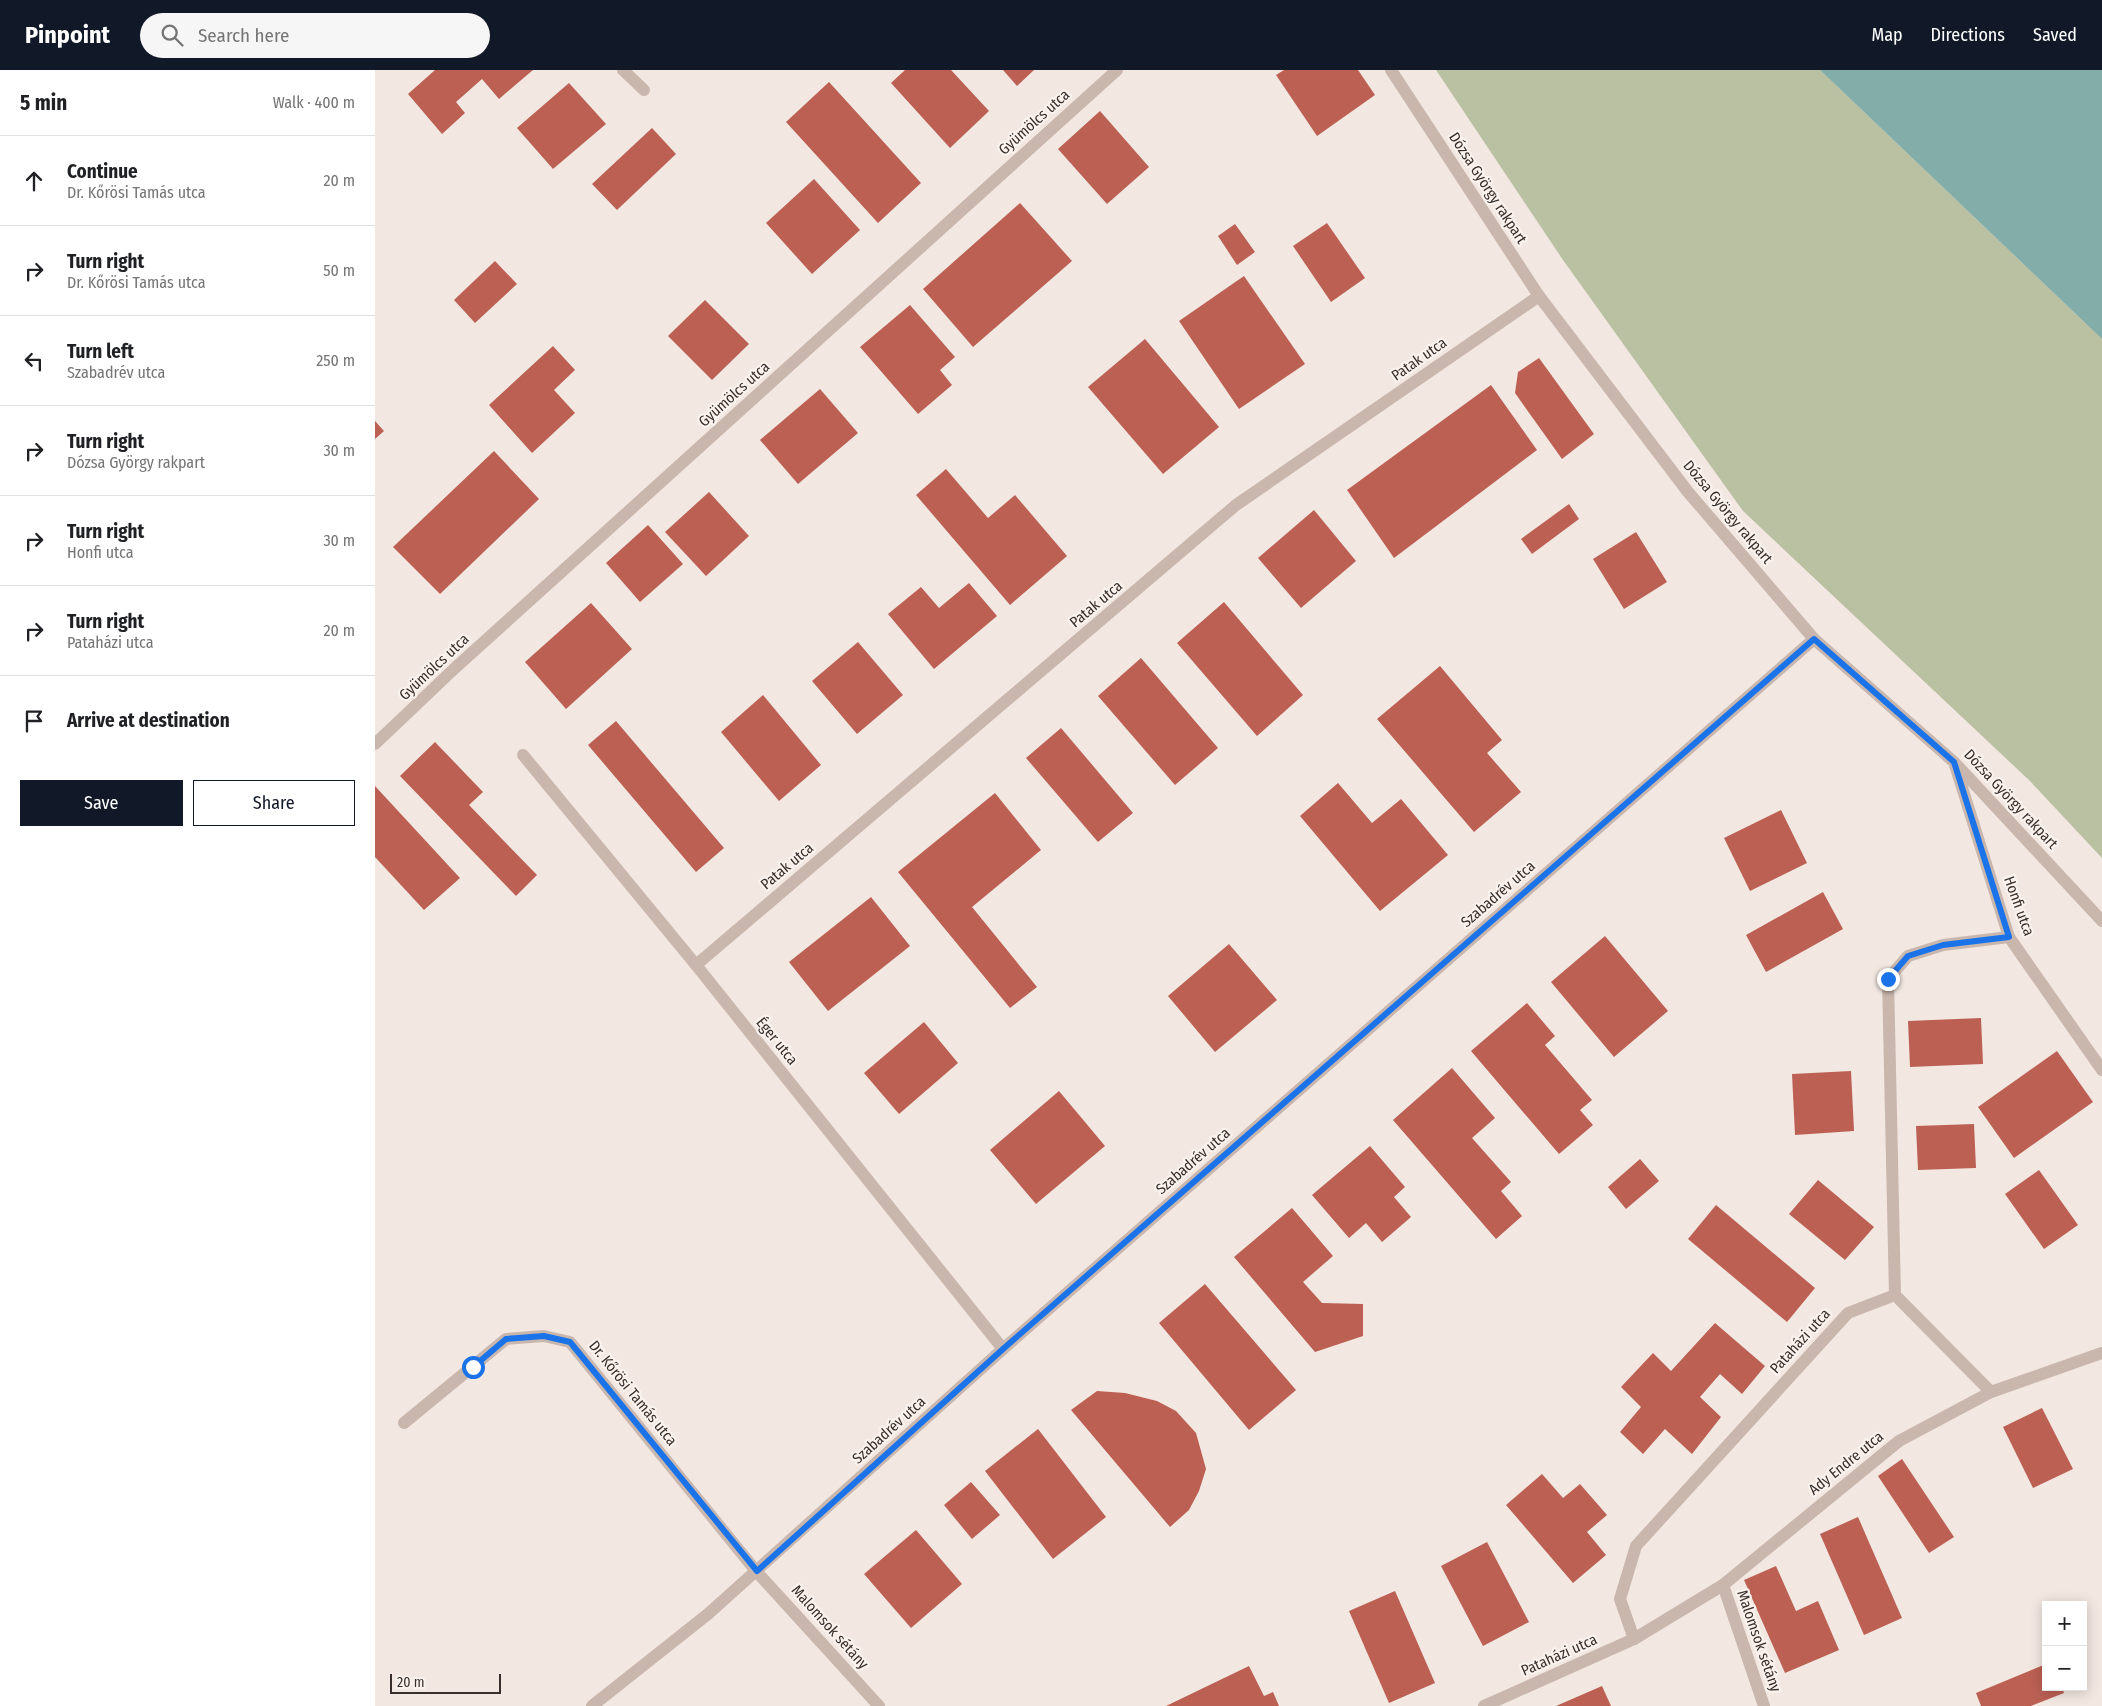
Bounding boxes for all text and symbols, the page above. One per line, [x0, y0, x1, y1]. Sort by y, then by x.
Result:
search box [140, 13, 490, 58]
text: Pinpoint [25, 21, 110, 49]
icon: search [158, 21, 186, 49]
text: Search here [198, 24, 289, 47]
text: Map [1871, 24, 1903, 46]
text: Directions [1931, 24, 2005, 46]
text: Saved [2033, 24, 2077, 46]
street label: Gyümölcs utca [995, 86, 1073, 158]
text: 5 min [20, 90, 67, 116]
text: Walk · 400 m [273, 93, 355, 112]
street label: Dózsa György rakpart [1445, 129, 1531, 247]
text: Continue [67, 160, 138, 183]
icon: ahead [20, 167, 48, 195]
text: 20 m [324, 171, 355, 190]
text: Dr. Kőrösi Tamás utca [67, 183, 206, 202]
text: Turn right [67, 250, 144, 273]
icon: right [20, 257, 48, 285]
text: 50 m [323, 261, 355, 280]
text: Dr. Kőrösi Tamás utca [67, 273, 206, 292]
street label: Patak utca [1388, 333, 1450, 385]
text: Turn left [67, 340, 134, 363]
icon: left [20, 347, 48, 375]
text: 250 m [316, 351, 355, 370]
street label: Gyümölcs utca [695, 358, 773, 430]
text: Szabadrév utca [67, 363, 165, 382]
text: Turn right [67, 430, 144, 453]
icon: right [20, 437, 48, 465]
text: 30 m [323, 441, 355, 460]
text: Dózsa György rakpart [67, 453, 205, 472]
street label: Dózsa György rakpart [1680, 457, 1777, 567]
text: Turn right [67, 520, 144, 543]
icon: right [20, 527, 48, 555]
text: 30 m [323, 531, 355, 550]
text: Honfi utca [67, 543, 134, 562]
street label: Patak utca [1066, 577, 1126, 631]
text: Turn right [67, 610, 144, 633]
icon: right [20, 617, 48, 645]
text: 20 m [324, 621, 355, 640]
street label: Gyümölcs utca [395, 630, 473, 704]
text: Pataházi utca [67, 633, 154, 652]
icon: arrive [20, 707, 48, 735]
text: Arrive at destination [67, 709, 230, 732]
street label: Dózsa György rakpart [1960, 746, 2062, 853]
button: Save [20, 780, 183, 826]
button: Share [193, 780, 355, 826]
street label: Patak utca [757, 839, 817, 893]
street label: Szabadrév utca [1457, 857, 1539, 931]
street label: Honfi utca [2000, 874, 2038, 938]
route end [1877, 968, 1900, 991]
street label: Éger utca [752, 1014, 802, 1068]
street label: Szabadrév utca [1152, 1124, 1234, 1198]
street label: Pataházi utca [1766, 1305, 1834, 1377]
street label: Dr. Kőrösi Tamás utca [585, 1337, 681, 1449]
route start [462, 1356, 485, 1379]
street label: Szabadrév utca [849, 1392, 929, 1468]
street label: Ady Endre utca [1805, 1427, 1887, 1499]
street label: Malomsok sétány [788, 1581, 873, 1673]
street label: Malomsok sétány [1733, 1588, 1785, 1695]
map controls [2042, 1601, 2087, 1691]
button: + [2042, 1601, 2087, 1646]
street label: Pataházi utca [1518, 1630, 1600, 1680]
button: − [2042, 1646, 2087, 1691]
scale bar [390, 1671, 501, 1694]
text: 20 m [397, 1674, 425, 1691]

